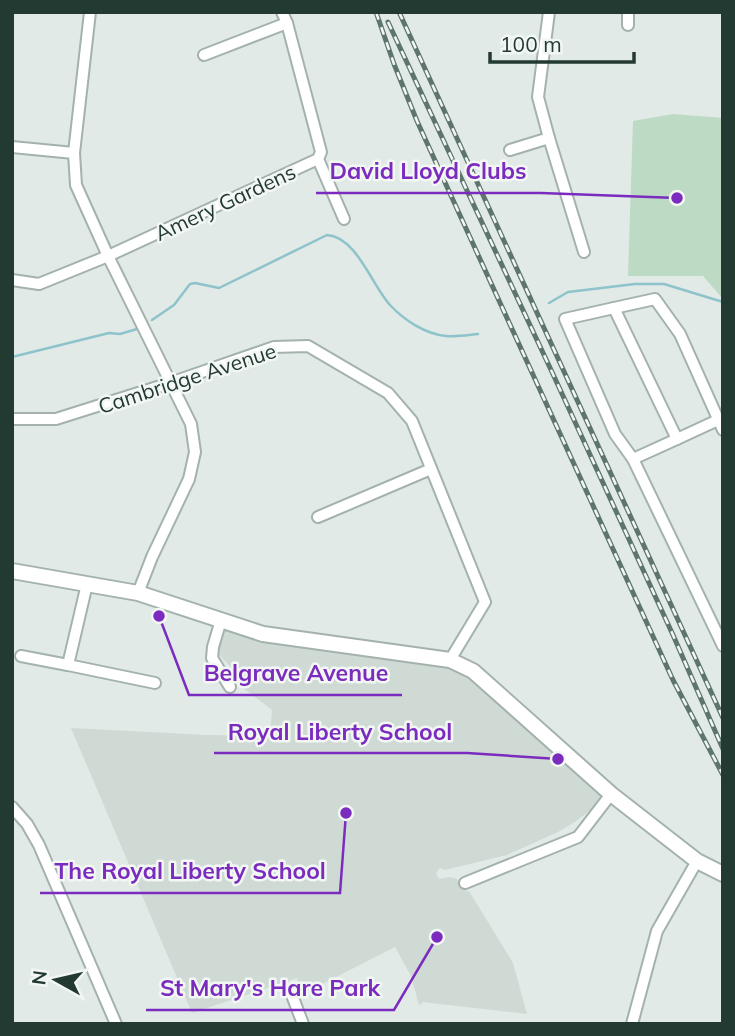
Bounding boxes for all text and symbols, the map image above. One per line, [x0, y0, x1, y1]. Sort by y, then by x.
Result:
scale bar [490, 21, 634, 65]
text: 100 m [500, 31, 562, 57]
callout: David Lloyd Clubs [316, 149, 541, 193]
text: David Lloyd Clubs [329, 156, 527, 185]
street label: Amery Gardens [150, 158, 300, 246]
street label: Cambridge Avenue [95, 337, 279, 419]
callout: Belgrave Avenue [189, 651, 402, 695]
text: Belgrave Avenue [204, 658, 388, 687]
callout: Royal Liberty School [214, 709, 467, 753]
text: Royal Liberty School [228, 717, 452, 746]
callout: The Royal Liberty School [40, 849, 340, 893]
text: The Royal Liberty School [54, 856, 326, 885]
north arrow [21, 945, 91, 1015]
callout: St Mary's Hare Park [146, 966, 394, 1010]
text: N [26, 969, 52, 986]
text: St Mary's Hare Park [160, 973, 381, 1002]

